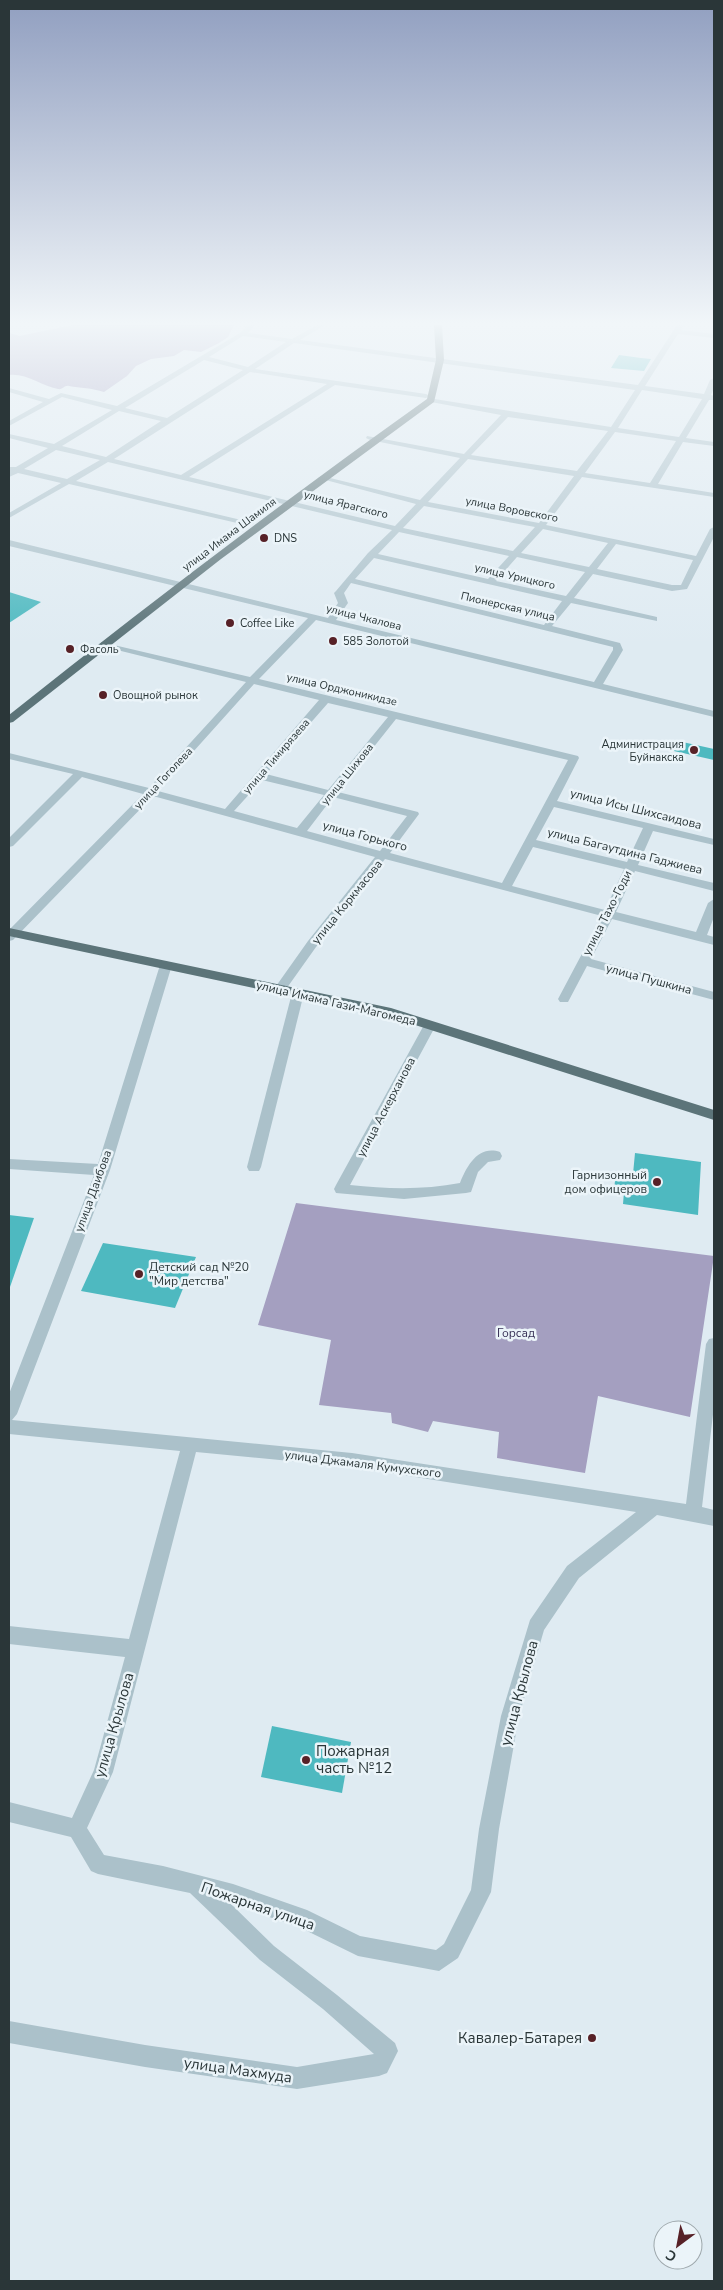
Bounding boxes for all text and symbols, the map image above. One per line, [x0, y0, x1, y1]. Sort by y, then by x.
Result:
street label: улица Ярагского [302, 487, 390, 522]
street label: улица Воровского [464, 493, 560, 526]
street label: улица Имама Шамиля [179, 494, 279, 575]
place label: DNS [274, 531, 297, 546]
marker: DNS [258, 532, 270, 544]
street label: улица Урицкого [473, 560, 557, 593]
street label: Пионерская улица [459, 588, 557, 625]
street label: улица Чкалова [325, 601, 403, 634]
place label: Coffee Like [240, 616, 294, 631]
marker: Coffee Like [224, 617, 236, 629]
place label: 585 Золотой [343, 634, 409, 649]
marker: 585 Золотой [327, 635, 339, 647]
place label: Фасоль [80, 642, 119, 657]
marker: Фасоль [64, 643, 76, 655]
street label: улица Орджоникидзе [285, 669, 399, 709]
place label: Овощной рынок [113, 688, 198, 703]
marker: Овощной рынок [97, 689, 109, 701]
street label: улица Тимирязева [239, 715, 313, 797]
place label: Администрация Буйнакска [601, 737, 684, 765]
street label: улица Шихова [318, 740, 377, 808]
street label: улица Гоголева [131, 744, 196, 813]
marker: Администрация Буйнакска [688, 744, 700, 756]
street label: улица Исы Шихсаидова [569, 785, 703, 833]
street label: улица Горького [321, 817, 409, 855]
street label: улица Багаутдина Гаджиева [546, 824, 704, 878]
street label: улица Коркмасова [308, 856, 386, 948]
street label: улица Тахо-Годи [579, 868, 635, 958]
street label: улица Пушкина [604, 960, 694, 998]
street label: улица Имама Гази-Магомеда [255, 977, 417, 1029]
street label: улица Аскерханова [353, 1054, 419, 1160]
street label: улица Даибова [71, 1148, 115, 1234]
place label: Гарнизонный дом офицеров [565, 1167, 647, 1197]
marker: Гарнизонный дом офицеров [651, 1176, 663, 1188]
place label: Детский сад №20 "Мир детства" [149, 1259, 249, 1289]
marker: Детский сад №20 "Мир детства" [133, 1268, 145, 1280]
park label: Горсад [497, 1325, 535, 1341]
street label: улица Джамаля Кумухского [284, 1446, 442, 1482]
street label: улица Крылова [495, 1638, 543, 1748]
street label: улица Крылова [89, 1670, 139, 1780]
place label: Пожарная часть №12 [316, 1741, 392, 1778]
marker: Пожарная часть №12 [300, 1754, 312, 1766]
street label: Пожарная улица [198, 1877, 318, 1935]
place label: Кавалер-Батарея [458, 2028, 582, 2048]
marker: Кавалер-Батарея [586, 2032, 598, 2044]
street label: улица Махмуда [183, 2053, 293, 2087]
north arrow [653, 2220, 703, 2270]
text: С [662, 2245, 680, 2266]

